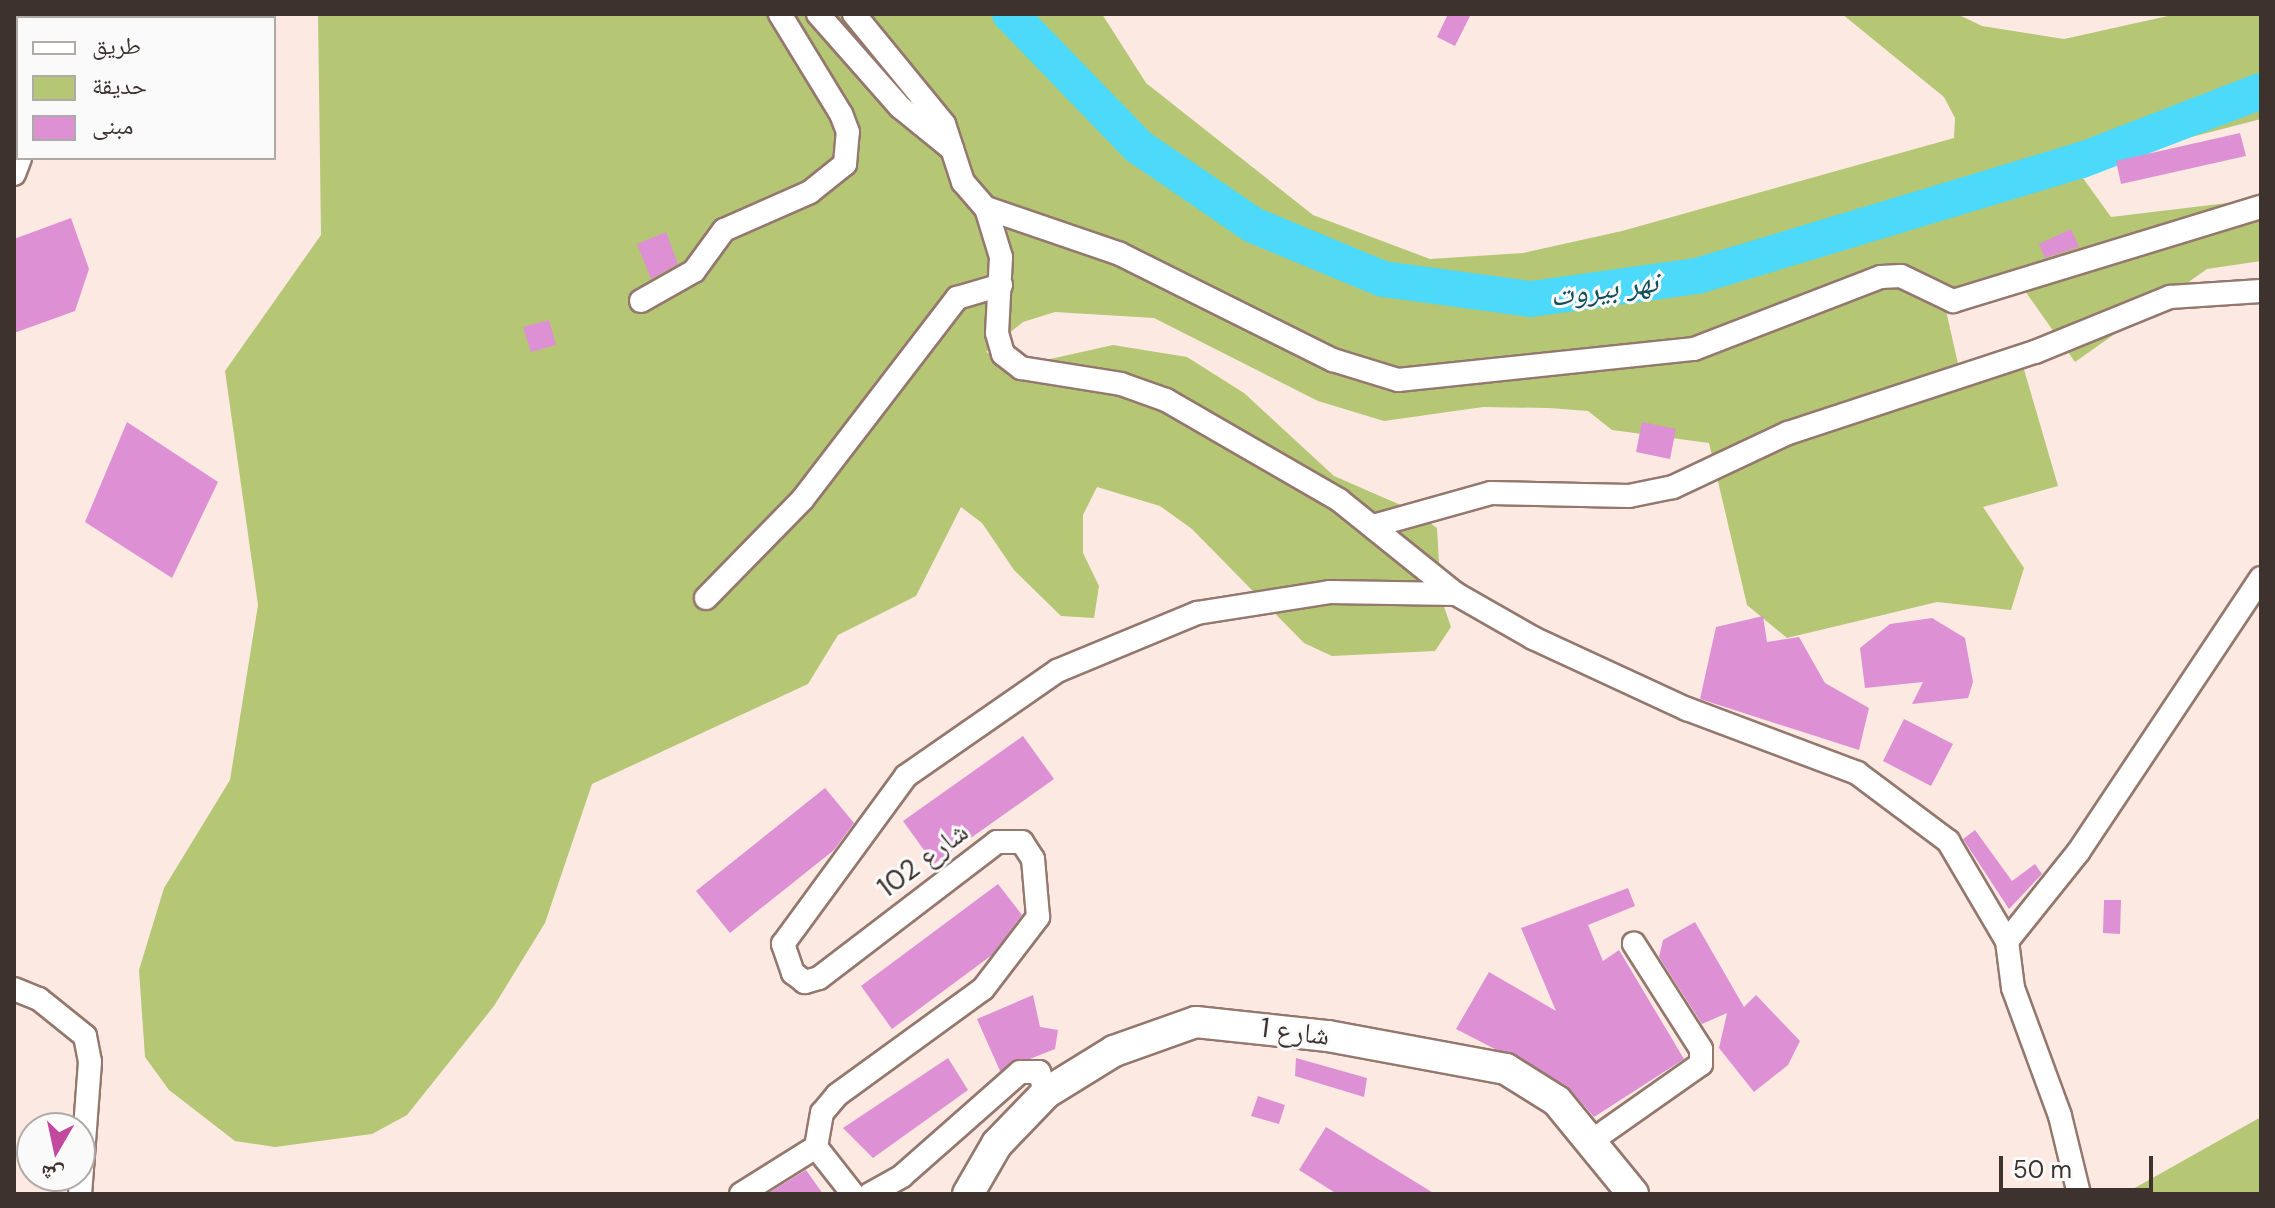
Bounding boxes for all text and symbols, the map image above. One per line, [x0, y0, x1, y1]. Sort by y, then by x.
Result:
legend [16, 16, 276, 160]
text: طريق [92, 30, 141, 61]
text: حديقة [92, 70, 147, 101]
text: مبنى [92, 110, 133, 141]
water label: نهر بيروت [1548, 264, 1660, 314]
street label: شارع 102 [871, 815, 975, 905]
street label: شارع 1 [1259, 1011, 1331, 1053]
north arrow [16, 1112, 96, 1192]
scale bar [2003, 1140, 2157, 1190]
text: 50 m [2013, 1154, 2072, 1185]
text: ش [39, 1158, 66, 1190]

